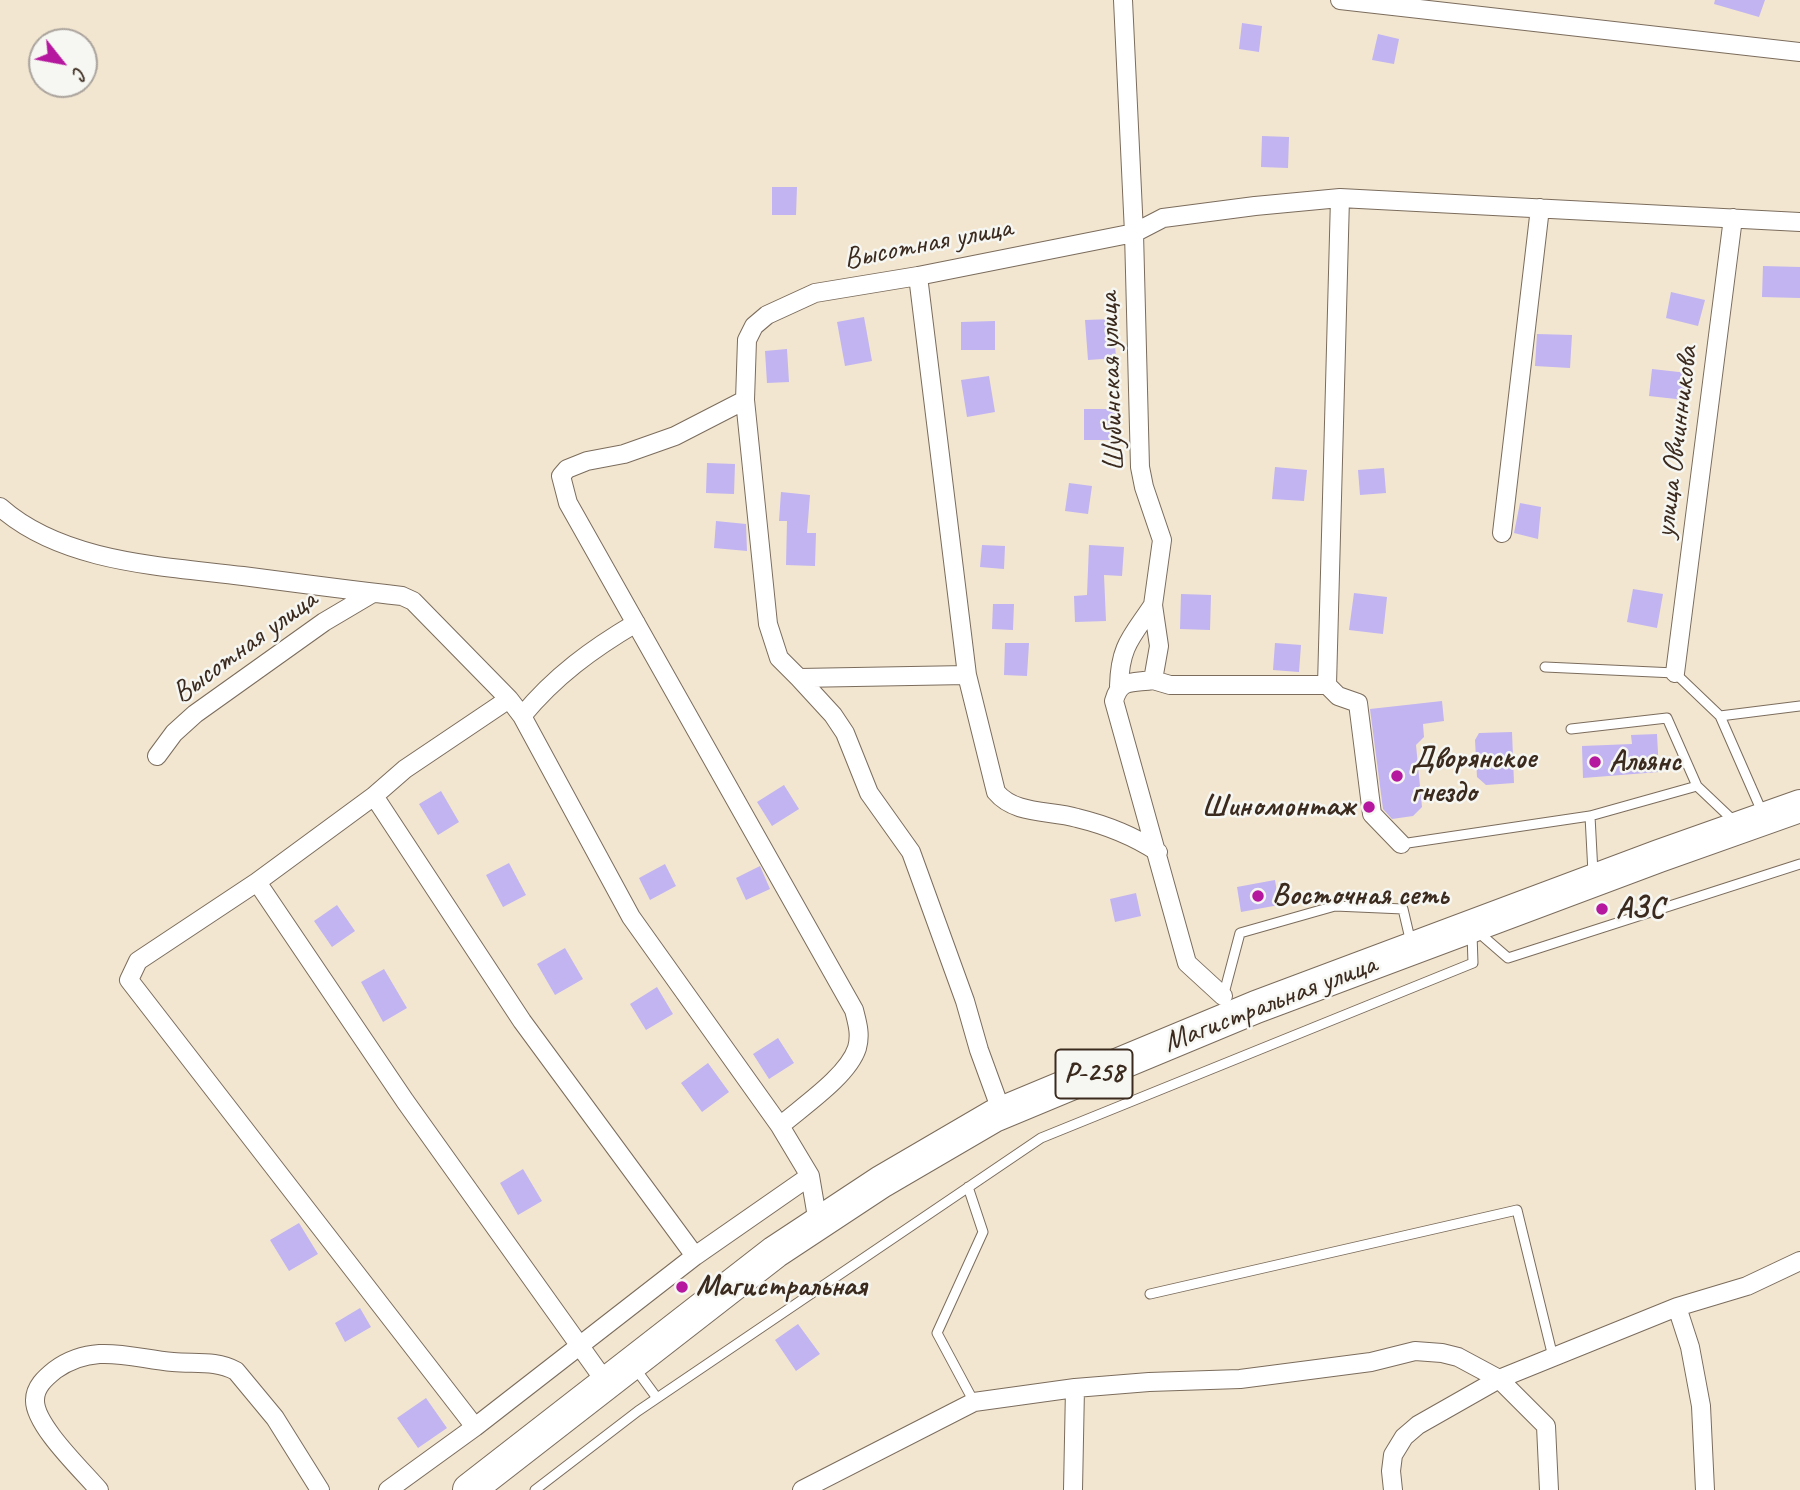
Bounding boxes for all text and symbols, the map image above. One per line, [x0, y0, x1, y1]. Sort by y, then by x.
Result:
north arrow [28, 28, 98, 98]
text: С [67, 63, 92, 83]
street label: Высотная улица [841, 210, 1015, 278]
street label: Шубинская улица [1091, 292, 1133, 472]
street label: улица Овчинникова [1647, 344, 1707, 540]
street label: Высотная улица [165, 582, 325, 712]
place label: Дворянское гнездо [1411, 741, 1536, 812]
place label: Альянс [1609, 744, 1681, 780]
marker: Альянс [1587, 754, 1603, 770]
marker: Дворянское гнездо [1389, 768, 1405, 784]
place label: Шиномонтаж [1202, 789, 1355, 825]
marker: Шиномонтаж [1361, 799, 1377, 815]
place label: Восточная сеть [1272, 878, 1448, 914]
marker: Восточная сеть [1250, 888, 1266, 904]
place label: АЗС [1616, 891, 1664, 927]
marker: АЗС [1594, 901, 1610, 917]
street label: Магистральная улица [1158, 947, 1382, 1061]
road number: Р-258 [1056, 1050, 1132, 1098]
place label: Магистральная [696, 1269, 867, 1305]
marker: Магистральная [674, 1279, 690, 1295]

